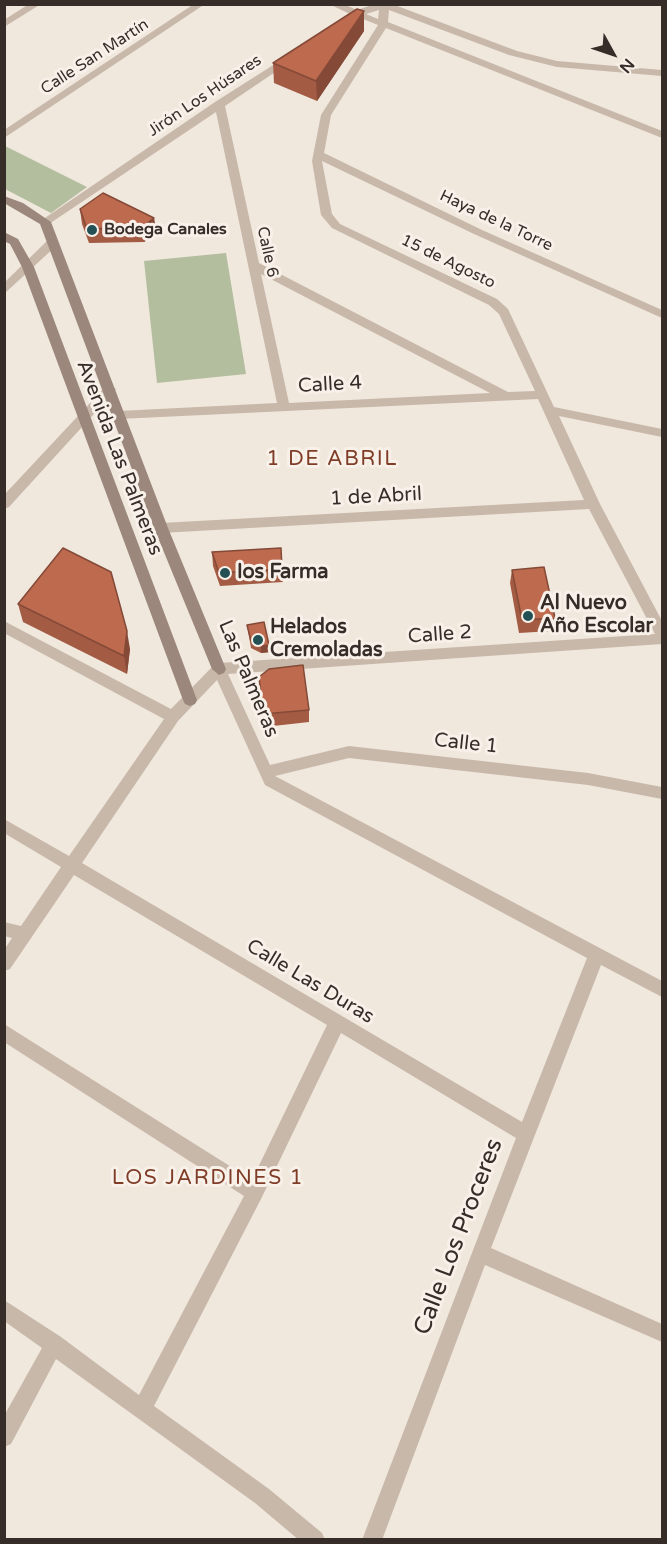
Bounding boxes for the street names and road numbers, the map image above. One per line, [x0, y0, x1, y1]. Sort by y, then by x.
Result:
street label: Calle San Martín [38, 15, 152, 99]
street label: Jirón Los Húsares [145, 51, 265, 141]
street label: Haya de la Torre [436, 186, 556, 256]
street label: Calle 6 [252, 225, 282, 279]
street label: 15 de Agosto [398, 231, 498, 293]
street label: Avenida Las Palmeras [71, 357, 167, 559]
street label: Calle 4 [297, 371, 363, 399]
street label: 1 de Abril [329, 483, 423, 511]
street label: Las Palmeras [213, 617, 283, 741]
street label: Calle 2 [407, 621, 473, 649]
street label: Calle 1 [433, 729, 499, 759]
street label: Calle Las Duras [242, 934, 378, 1030]
street label: Calle Los Proceres [408, 1135, 510, 1339]

